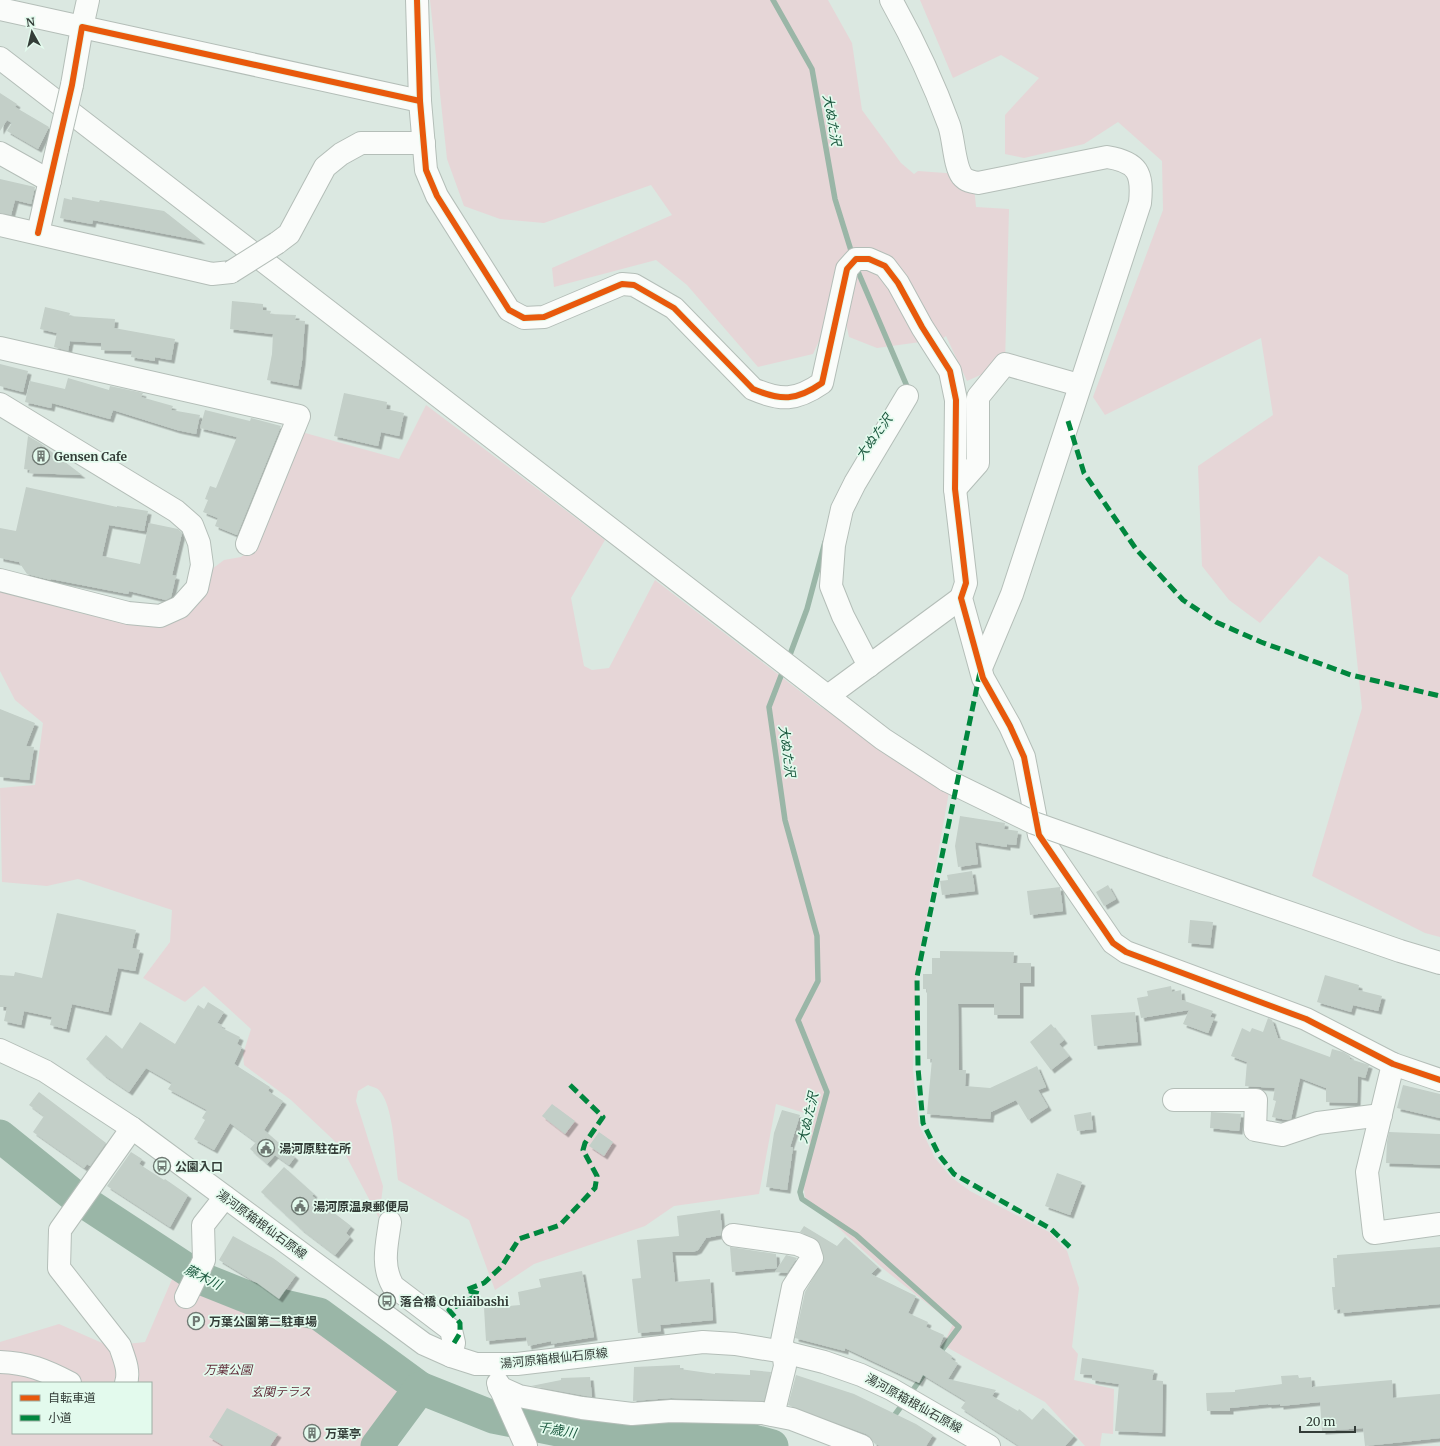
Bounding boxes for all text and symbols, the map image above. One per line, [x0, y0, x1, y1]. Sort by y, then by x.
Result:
north arrow [12, 12, 52, 52]
text: N [25, 15, 36, 30]
water label: 大ぬた沢 [819, 93, 845, 149]
water label: 大ぬた沢 [852, 409, 897, 463]
building icon: Gensen Cafe [31, 446, 51, 466]
place label: Gensen Cafe [54, 449, 127, 464]
water label: 大ぬた沢 [775, 724, 799, 780]
water label: 大ぬた沢 [794, 1089, 823, 1145]
public building icon: 湯河原駐在所 [256, 1138, 276, 1158]
place label: 湯河原駐在所 [279, 1141, 351, 1156]
bus stop icon: 公園入口 [152, 1156, 172, 1176]
place label: 公園入口 [175, 1159, 223, 1174]
street label: 湯河原箱根仙石原線 [214, 1186, 310, 1262]
public building icon: 湯河原温泉郵便局 [290, 1196, 310, 1216]
place label: 湯河原温泉郵便局 [313, 1199, 409, 1214]
water label: 藤木川 [182, 1261, 226, 1294]
bus stop icon: 落合橋 Ochiaibashi [377, 1291, 397, 1311]
place label: 落合橋 Ochiaibashi [400, 1294, 509, 1309]
parking icon: 万葉公園第二駐車場 [186, 1311, 206, 1331]
place label: 万葉公園第二駐車場 [209, 1314, 317, 1329]
street label: 湯河原箱根仙石原線 [500, 1345, 608, 1371]
park label: 万葉公園 [204, 1362, 254, 1377]
street label: 湯河原箱根仙石原線 [863, 1370, 965, 1436]
legend [12, 1382, 152, 1434]
park label: 玄関テラス [251, 1384, 311, 1399]
text: 自転車道 [48, 1390, 96, 1405]
scale bar [1300, 1408, 1355, 1434]
text: 小道 [48, 1410, 72, 1425]
text: 20 m [1306, 1414, 1335, 1429]
water label: 千歳川 [536, 1418, 580, 1442]
building icon: 万葉亭 [302, 1423, 322, 1443]
place label: 万葉亭 [325, 1426, 361, 1441]

